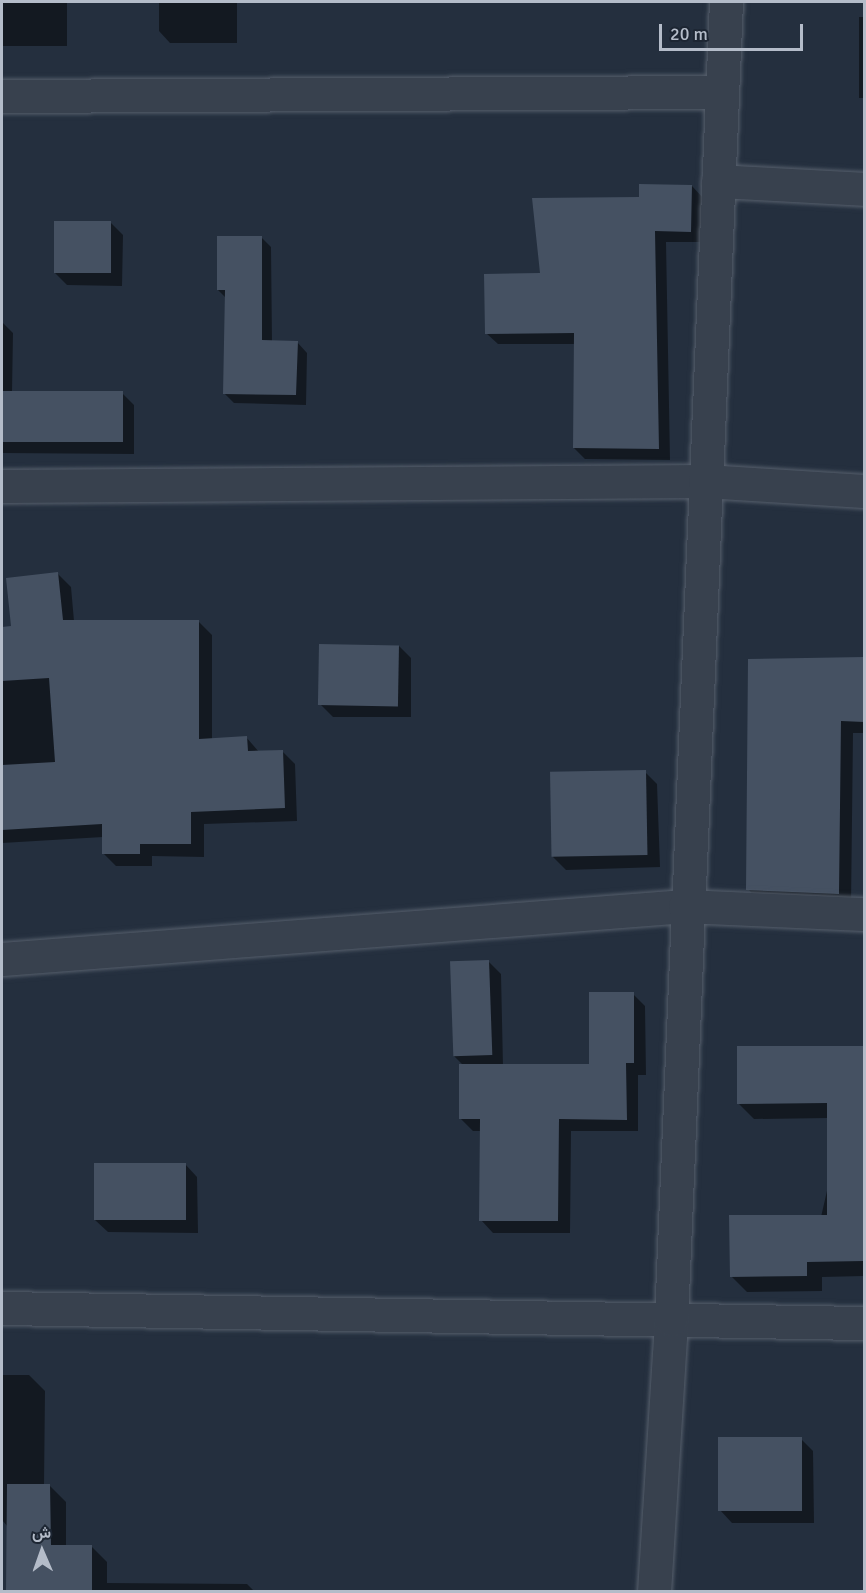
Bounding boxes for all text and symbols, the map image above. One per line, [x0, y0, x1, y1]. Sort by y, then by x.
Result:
scale bar [662, 12, 806, 50]
text: 20 m [670, 23, 708, 45]
north arrow [12, 1521, 72, 1581]
text: ش [31, 1523, 51, 1543]

